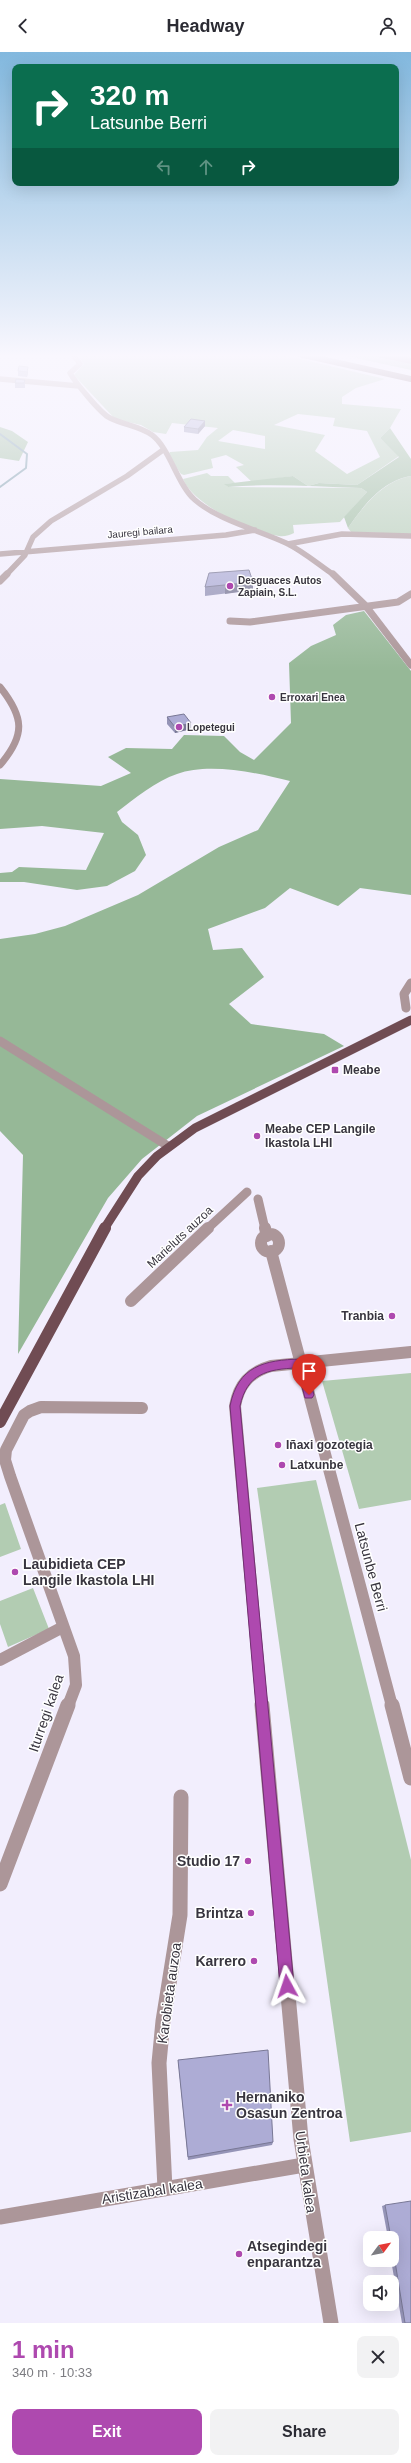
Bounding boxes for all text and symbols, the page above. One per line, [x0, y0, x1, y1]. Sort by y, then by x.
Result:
icon: back [12, 15, 34, 37]
icon: person [377, 15, 399, 37]
text: Headway [166, 16, 245, 36]
icon: right [24, 80, 76, 132]
text: 320 m [90, 80, 169, 111]
text: Latsunbe Berri [90, 113, 207, 133]
icon: left [153, 156, 175, 178]
icon: ahead [195, 156, 217, 178]
icon: right [237, 156, 259, 178]
street label: Jauregi bailara [107, 524, 174, 540]
place label: Desguaces Autos Zapiain, S.L. [238, 575, 322, 598]
marker: Desguaces Autos Zapiain, S.L. [225, 581, 235, 591]
marker: Erroxari Enea [267, 692, 277, 702]
place label: Erroxari Enea [280, 692, 345, 703]
marker: Lopetegui [174, 722, 184, 732]
place label: Lopetegui [187, 722, 235, 733]
place label: Meabe [343, 1063, 381, 1077]
marker: Meabe [330, 1065, 340, 1075]
place label: Meabe CEP Langile Ikastola LHI [265, 1122, 376, 1150]
marker: Meabe CEP Langile Ikastola LHI [252, 1131, 262, 1141]
street label: Marieluts auzoa [144, 1203, 216, 1271]
place label: Tranbia [341, 1309, 384, 1323]
marker: Tranbia [387, 1311, 397, 1321]
pin [292, 1354, 326, 1395]
icon: arrive [298, 1360, 320, 1382]
place label: Iñaxi gozotegia [286, 1438, 373, 1452]
marker: Iñaxi gozotegia [273, 1440, 283, 1450]
place label: Latxunbe [290, 1458, 344, 1472]
marker: Latxunbe [277, 1460, 287, 1470]
street label: Latsunbe Berri [351, 1521, 391, 1613]
place label: Laubidieta CEP Langile Ikastola LHI [23, 1556, 154, 1588]
marker: Laubidieta CEP Langile Ikastola LHI [10, 1567, 20, 1577]
street label: Iturregi kalea [25, 1672, 67, 1754]
place label: Studio 17 [177, 1853, 240, 1869]
marker: Studio 17 [243, 1856, 253, 1866]
place label: Brintza [196, 1905, 243, 1921]
marker: Brintza [246, 1908, 256, 1918]
street label: Karobieta auzoa [154, 1941, 184, 2045]
place label: Karrero [195, 1953, 246, 1969]
marker: Karrero [249, 1956, 259, 1966]
position arrow [266, 1965, 308, 2007]
place label: Hernaniko Osasun Zentroa [236, 2089, 343, 2121]
marker: Hernaniko Osasun Zentroa [221, 2099, 233, 2111]
street label: Urbieta kalea [292, 2130, 320, 2214]
street label: Aristizabal kalea [100, 2175, 204, 2207]
north arrow [363, 2231, 399, 2267]
map controls [363, 2231, 399, 2311]
place label: Atsegindegi enparantza [247, 2238, 327, 2270]
marker: Atsegindegi enparantza [234, 2249, 244, 2259]
button: sound [363, 2275, 399, 2311]
text: 1 min [12, 2336, 75, 2363]
button: close [357, 2336, 399, 2378]
text: 340 m · 10:33 [12, 2365, 92, 2380]
button: Exit [12, 2409, 202, 2455]
button: Share [210, 2409, 399, 2455]

